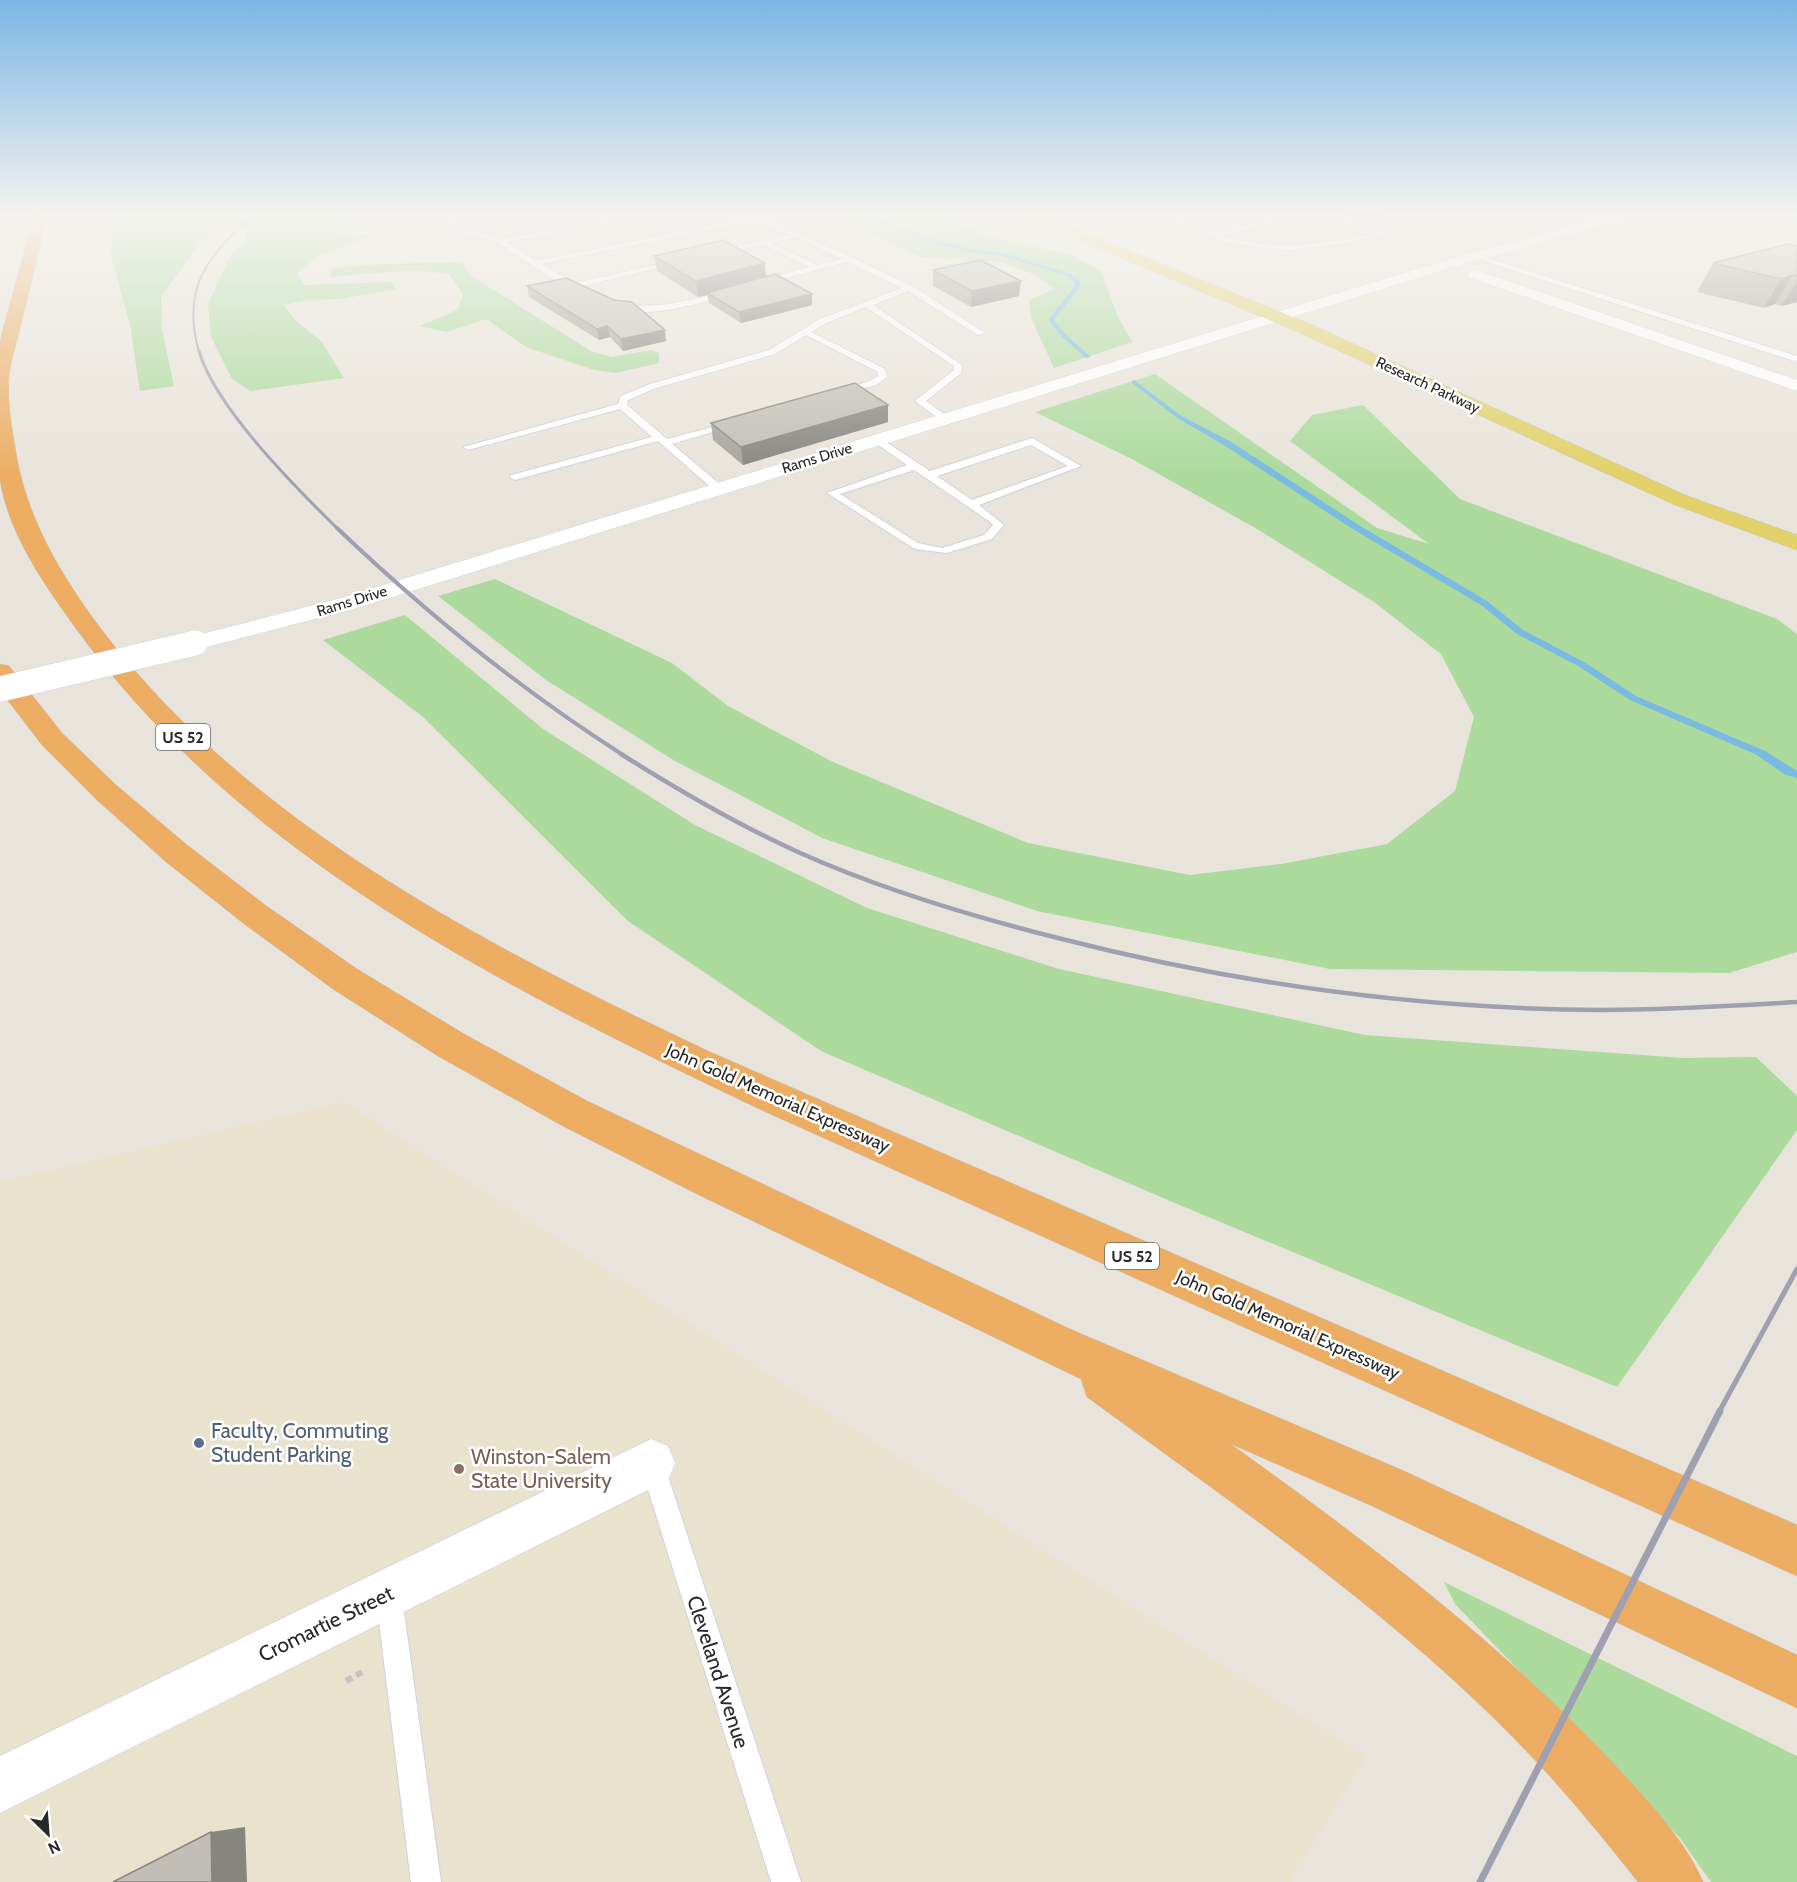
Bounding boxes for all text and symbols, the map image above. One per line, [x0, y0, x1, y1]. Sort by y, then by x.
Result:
street label: Research Parkway [1373, 353, 1483, 417]
street label: Rams Drive [780, 439, 855, 477]
street label: Rams Drive [315, 582, 390, 620]
road number: US 52 [156, 724, 210, 750]
street label: John Gold Memorial Expressway [662, 1038, 893, 1157]
road number: US 52 [1105, 1243, 1159, 1269]
street label: John Gold Memorial Expressway [1172, 1265, 1403, 1384]
place label: Faculty, Commuting Student Parking [211, 1418, 389, 1467]
marker: Faculty, Commuting Student Parking [192, 1436, 206, 1450]
place label: Winston-Salem State University [471, 1444, 612, 1493]
marker: Winston-Salem State University [452, 1462, 466, 1476]
street label: Cromartie Street [254, 1580, 397, 1667]
street label: Cleveland Avenue [682, 1592, 755, 1752]
north arrow [18, 1804, 78, 1864]
text: N [45, 1836, 63, 1858]

